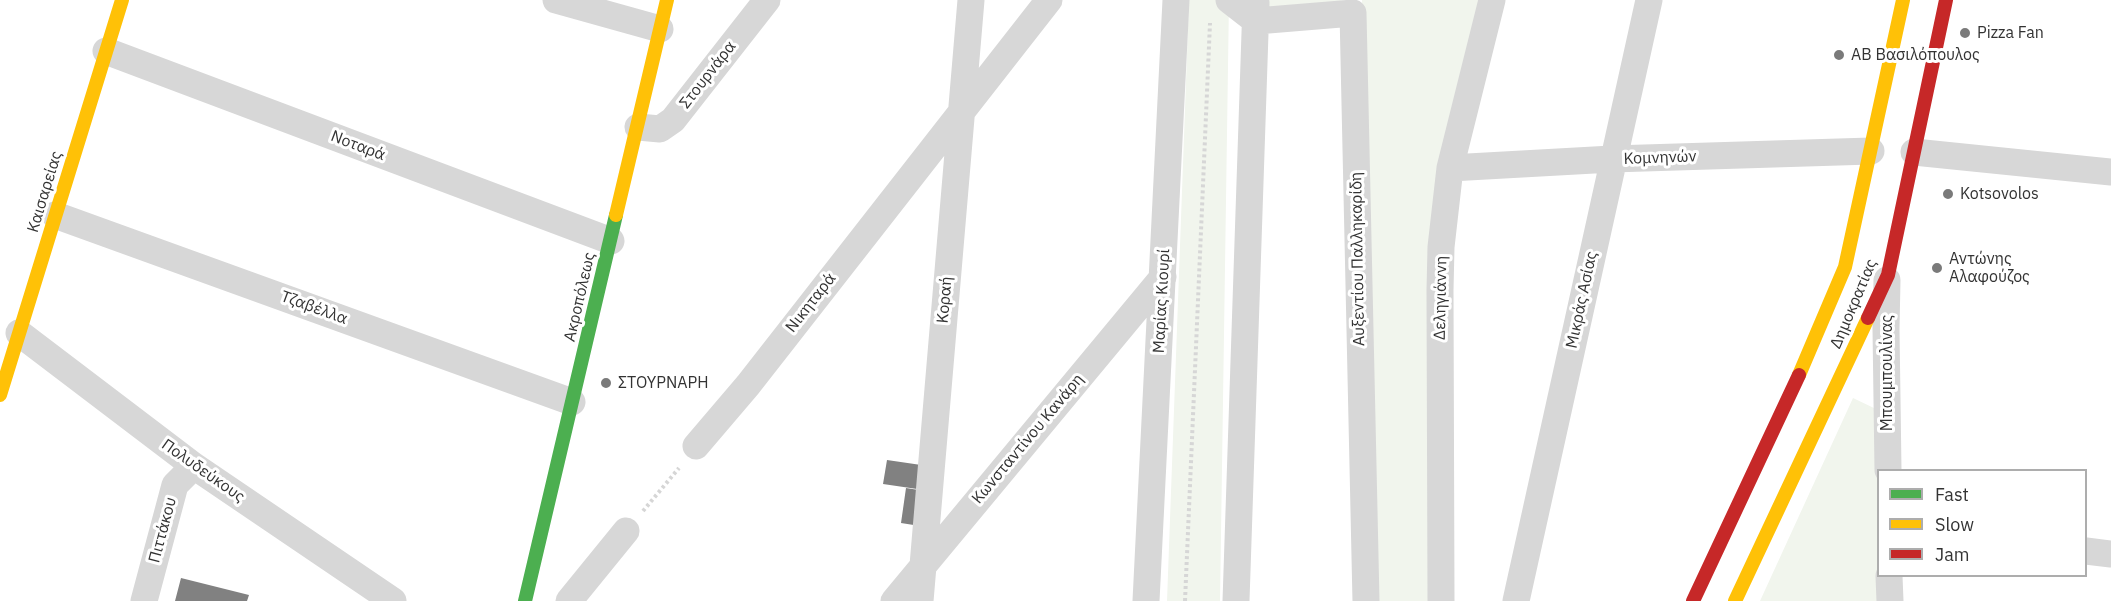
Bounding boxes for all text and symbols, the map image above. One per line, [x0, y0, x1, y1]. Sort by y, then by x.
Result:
place label: Pizza Fan [1977, 23, 2044, 43]
marker: Pizza Fan [1958, 26, 1972, 40]
street label: Στουρνάρα [676, 37, 740, 113]
place label: ΑΒ Βασιλόπουλος [1851, 45, 1980, 65]
marker: ΑΒ Βασιλόπουλος [1832, 48, 1846, 62]
street label: Νοταρά [328, 127, 388, 165]
street label: Κομνηνών [1623, 147, 1697, 169]
street label: Καισαρείας [24, 149, 66, 235]
street label: Αυξεντίου Παλληκαρίδη [1347, 172, 1369, 346]
place label: Kotsovolos [1960, 184, 2039, 204]
marker: Kotsovolos [1941, 187, 1955, 201]
street label: Μαρίας Κιουρί [1150, 248, 1174, 354]
place label: Αντώνης Αλαφούζος [1949, 249, 2030, 287]
street label: Ακροπόλεως [560, 250, 600, 344]
street label: Μικράς Ασίας [1562, 250, 1602, 350]
street label: Δεληγιάννη [1431, 256, 1451, 340]
street label: Δημοκρατίας [1827, 256, 1881, 352]
marker: Αντώνης Αλαφούζος [1930, 261, 1944, 275]
street label: Νικηταρά [782, 269, 840, 337]
street label: Κοραή [933, 276, 957, 324]
street label: Τζαβέλλα [278, 287, 350, 329]
street label: Μπουμπουλίνας [1877, 315, 1897, 431]
street label: Κωνσταντίνου Κανάρη [968, 370, 1088, 508]
place label: ΣΤΟΥΡΝΑΡΗ [618, 373, 709, 393]
marker: ΣΤΟΥΡΝΑΡΗ [599, 376, 613, 390]
street label: Πολυδεύκους [158, 435, 248, 507]
legend [1877, 469, 2087, 577]
text: Fast [1935, 483, 1969, 506]
street label: Πιττάκου [145, 495, 181, 565]
text: Slow [1935, 513, 1974, 536]
text: Jam [1935, 543, 1970, 566]

